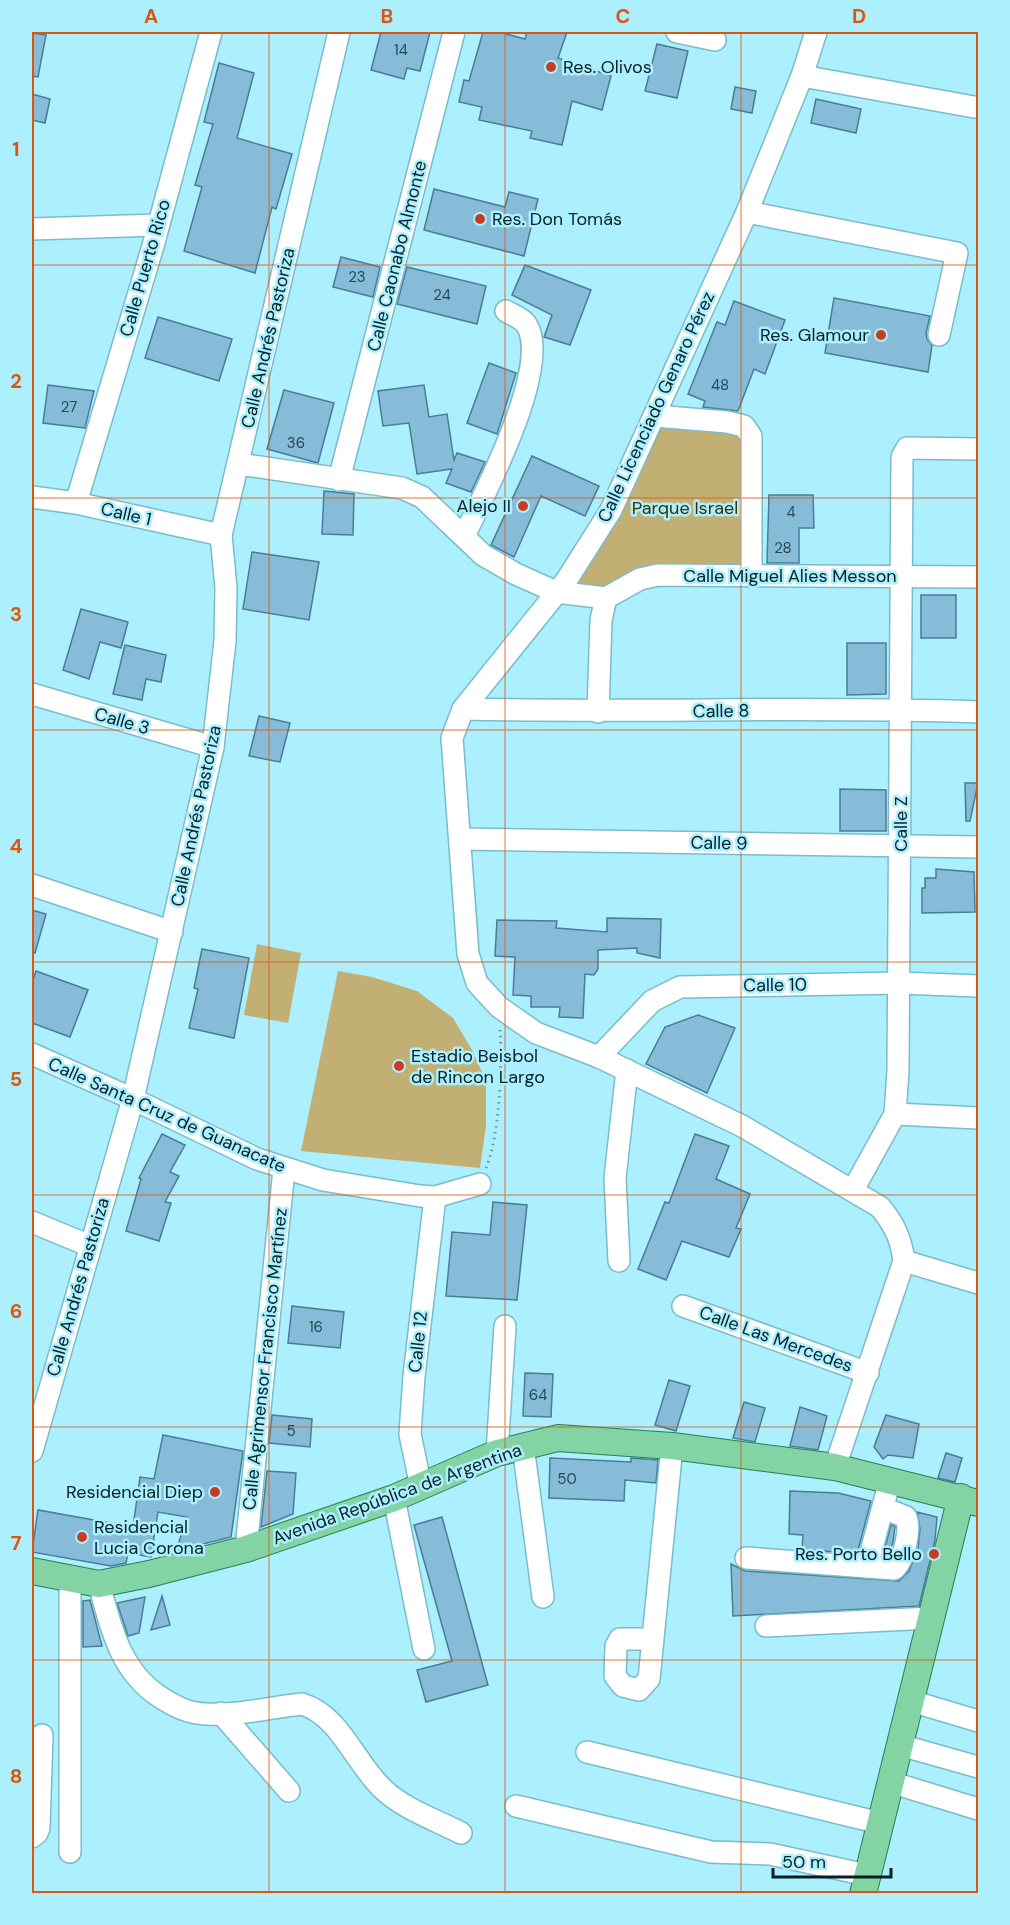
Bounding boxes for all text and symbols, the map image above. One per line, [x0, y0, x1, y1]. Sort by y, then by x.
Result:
text: A [144, 3, 158, 29]
text: B [381, 3, 393, 29]
text: C [616, 3, 630, 29]
text: D [852, 3, 866, 29]
house number: 14 [394, 40, 408, 60]
place label: Res. Olivos [563, 55, 652, 79]
marker: Res. Olivos [544, 60, 558, 74]
text: 1 [12, 136, 20, 162]
street label: Calle Caonabo Almonte [362, 158, 432, 354]
street label: Calle Puerto Rico [114, 197, 176, 339]
place label: Res. Don Tomás [492, 207, 622, 231]
marker: Res. Don Tomás [473, 212, 487, 226]
street label: Calle Andrés Pastoriza [236, 245, 300, 431]
house number: 23 [348, 267, 366, 287]
house number: 24 [433, 285, 451, 305]
street label: Calle Licenciado Genaro Pérez [592, 288, 720, 526]
place label: Res. Glamour [760, 323, 869, 347]
marker: Res. Glamour [874, 328, 888, 342]
text: 2 [10, 368, 22, 394]
house number: 48 [711, 375, 729, 395]
house number: 27 [61, 397, 77, 417]
house number: 36 [287, 433, 305, 453]
place label: Alejo II [457, 494, 511, 518]
park label: Parque Israel [632, 496, 738, 520]
street label: Calle 1 [98, 497, 154, 531]
marker: Alejo II [516, 499, 530, 513]
house number: 4 [786, 502, 796, 522]
house number: 28 [774, 538, 792, 558]
street label: Calle Miguel Alies Messon [683, 564, 897, 588]
text: 3 [10, 601, 22, 627]
street label: Calle 8 [692, 699, 750, 723]
street label: Calle 3 [92, 702, 152, 740]
street label: Calle Andrés Pastoriza [165, 723, 227, 909]
street label: Calle Z [889, 796, 913, 852]
street label: Calle 9 [690, 831, 748, 855]
text: 4 [10, 833, 23, 859]
street label: Calle 10 [743, 972, 807, 998]
place label: Estadio Beisbol de Rincon Largo [411, 1044, 545, 1089]
street label: Calle Santa Cruz de Guanacate [44, 1052, 290, 1178]
marker: Estadio Beisbol de Rincon Largo [392, 1059, 406, 1073]
text: 5 [10, 1066, 22, 1092]
street label: Calle Andrés Pastoriza [41, 1195, 115, 1379]
street label: Calle Agrimensor Francisco Martínez [237, 1207, 293, 1511]
text: 6 [10, 1298, 22, 1324]
street label: Calle Las Mercedes [696, 1300, 856, 1378]
street label: Calle 12 [403, 1310, 433, 1374]
house number: 16 [309, 1317, 323, 1337]
house number: 64 [529, 1385, 547, 1405]
house number: 5 [286, 1421, 296, 1441]
street label: Avenida República de Argentina [269, 1438, 525, 1550]
house number: 50 [557, 1469, 577, 1489]
place label: Residencial Diep [66, 1480, 203, 1504]
marker: Residencial Diep [208, 1485, 222, 1499]
place label: Residencial Lucia Corona [94, 1515, 204, 1560]
text: 7 [11, 1530, 22, 1556]
marker: Residencial Lucia Corona [75, 1530, 89, 1544]
place label: Res. Porto Bello [795, 1542, 922, 1566]
marker: Res. Porto Bello [927, 1547, 941, 1561]
text: 8 [10, 1763, 22, 1789]
scale bar [773, 1841, 892, 1879]
text: 50 m [782, 1850, 826, 1874]

